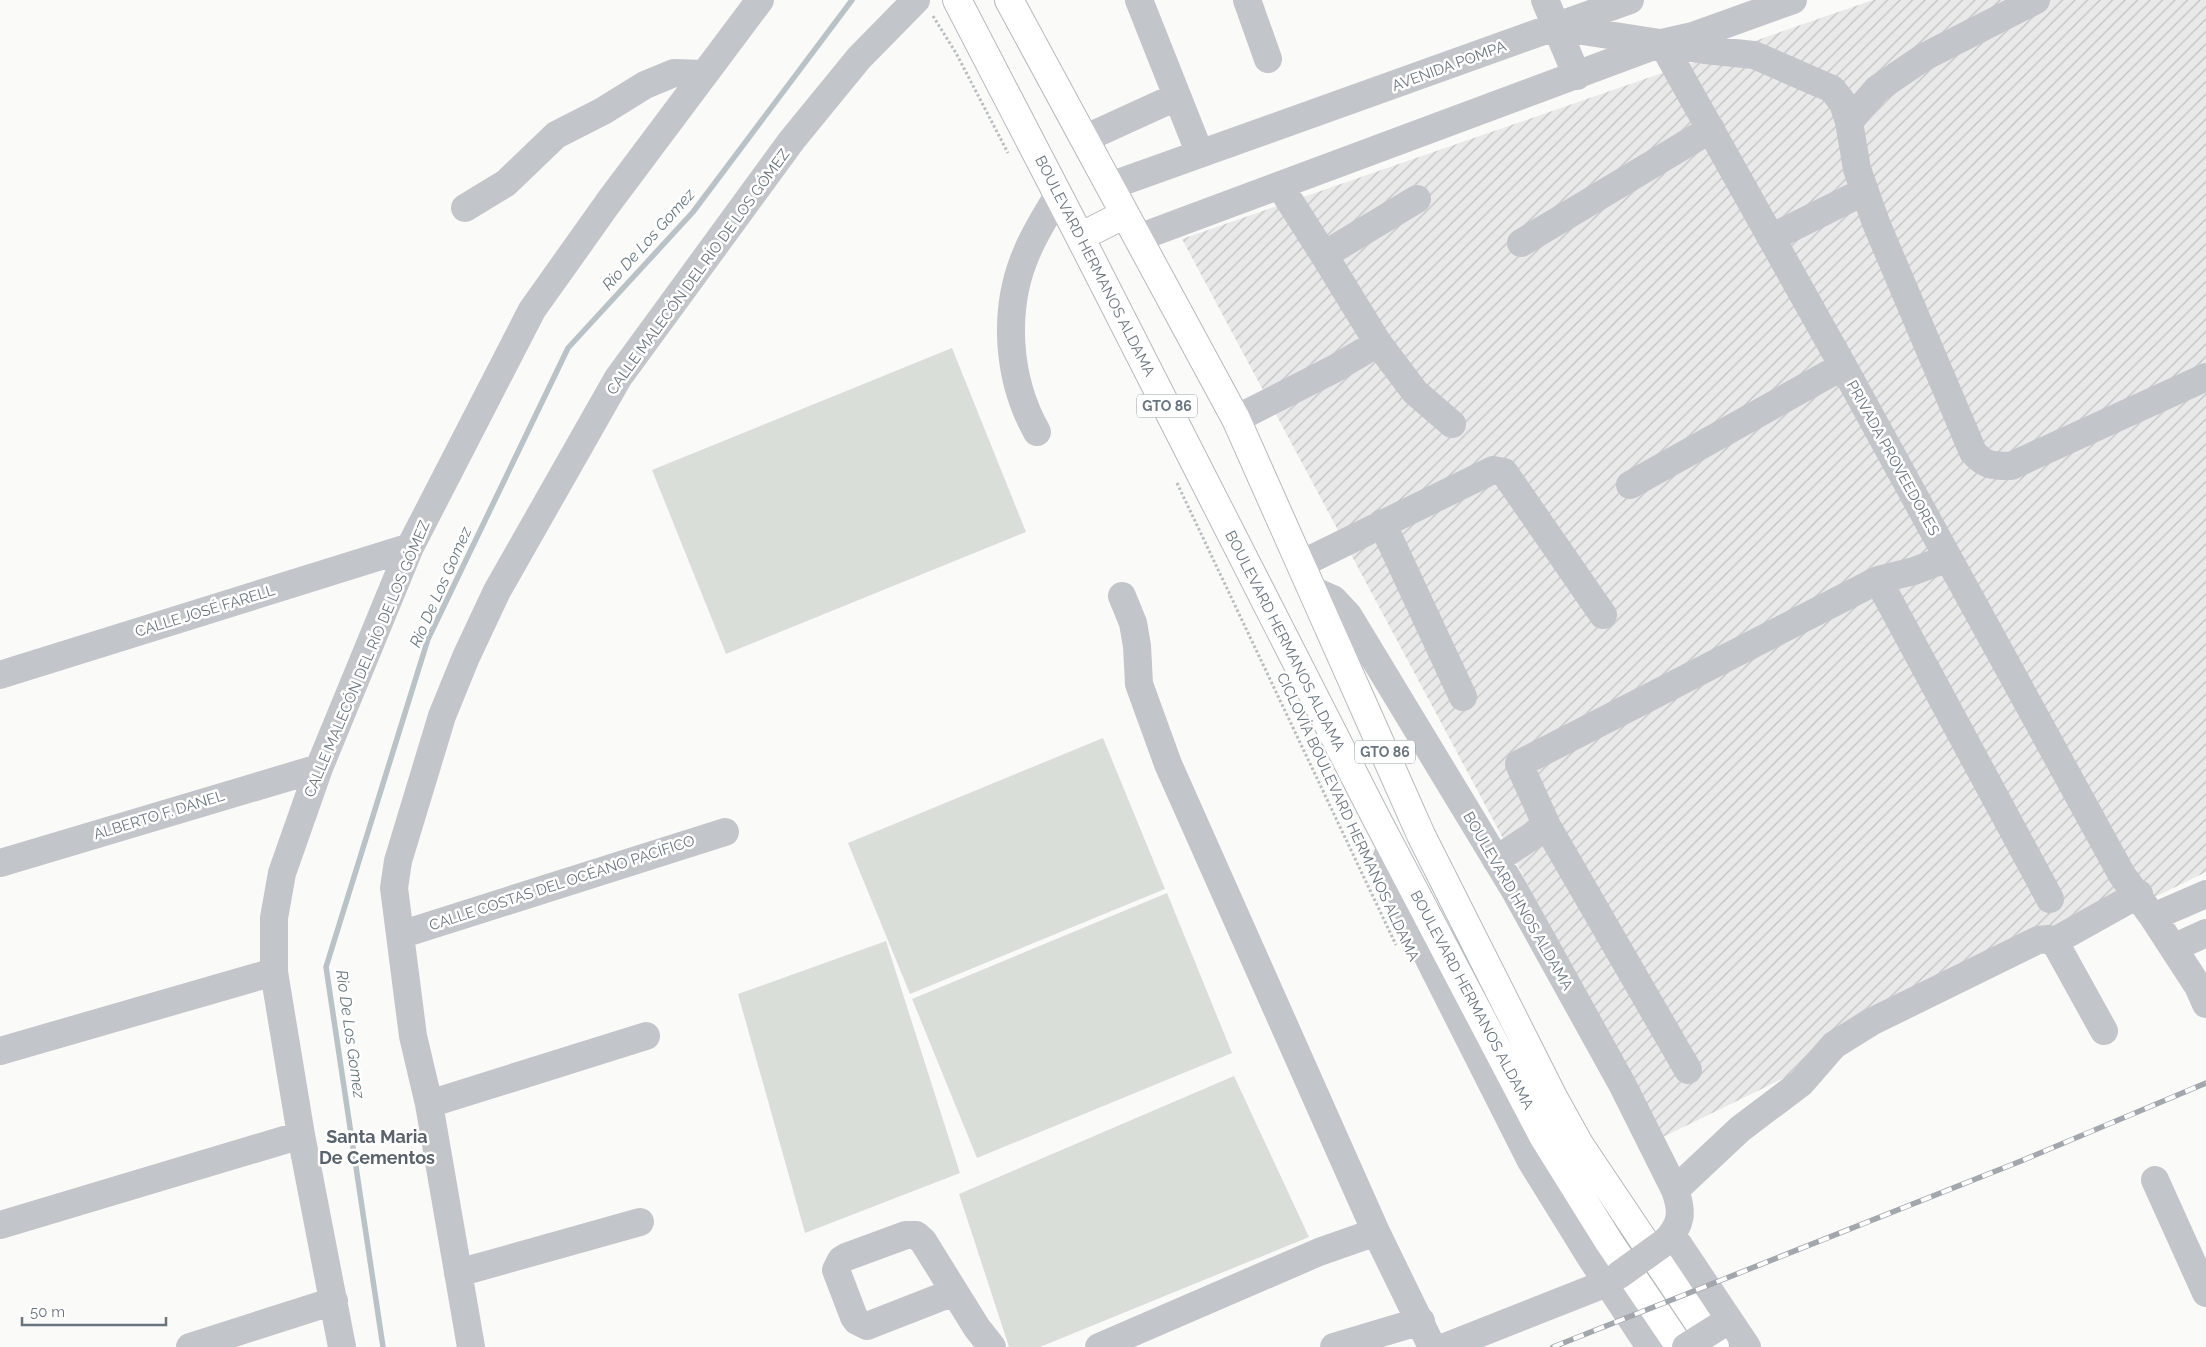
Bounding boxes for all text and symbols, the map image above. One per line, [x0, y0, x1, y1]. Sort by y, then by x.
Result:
street label: AVENIDA POMPA [1389, 37, 1509, 95]
street label: CALLE MALECÓN DEL RÍO DE LOS GÓMEZ [603, 146, 793, 398]
street label: BOULEVARD HERMANOS ALDAMA [1031, 153, 1159, 379]
water label: Rio De Los Gomez [598, 184, 699, 294]
street label: PRIVADA PROVEEDORES [1843, 377, 1943, 539]
road number: GTO 86 [1137, 394, 1197, 418]
street label: CALLE MALECÓN DEL RÍO DE LOS GÓMEZ [300, 518, 434, 800]
water label: Rio De Los Gomez [405, 524, 476, 650]
street label: BOULEVARD HERMANOS ALDAMA [1221, 528, 1349, 754]
street label: CALLE JOSÉ FARELL [133, 581, 277, 641]
street label: CICLOVÍA BOULEVARD HERMANOS ALDAMA [1273, 670, 1423, 964]
road number: GTO 86 [1355, 740, 1415, 764]
street label: ALBERTO F. DANEL [92, 786, 227, 843]
street label: BOULEVARD HNOS ALDAMA [1459, 808, 1577, 994]
street label: CALLE COSTAS DEL OCÉANO PACÍFICO [427, 831, 697, 935]
street label: BOULEVARD HERMANOS ALDAMA [1406, 887, 1538, 1113]
water label: Rio De Los Gomez [332, 969, 369, 1100]
district label: Santa Maria De Cementos [319, 1126, 435, 1168]
scale bar [22, 1294, 166, 1326]
text: 50 m [30, 1303, 65, 1321]

